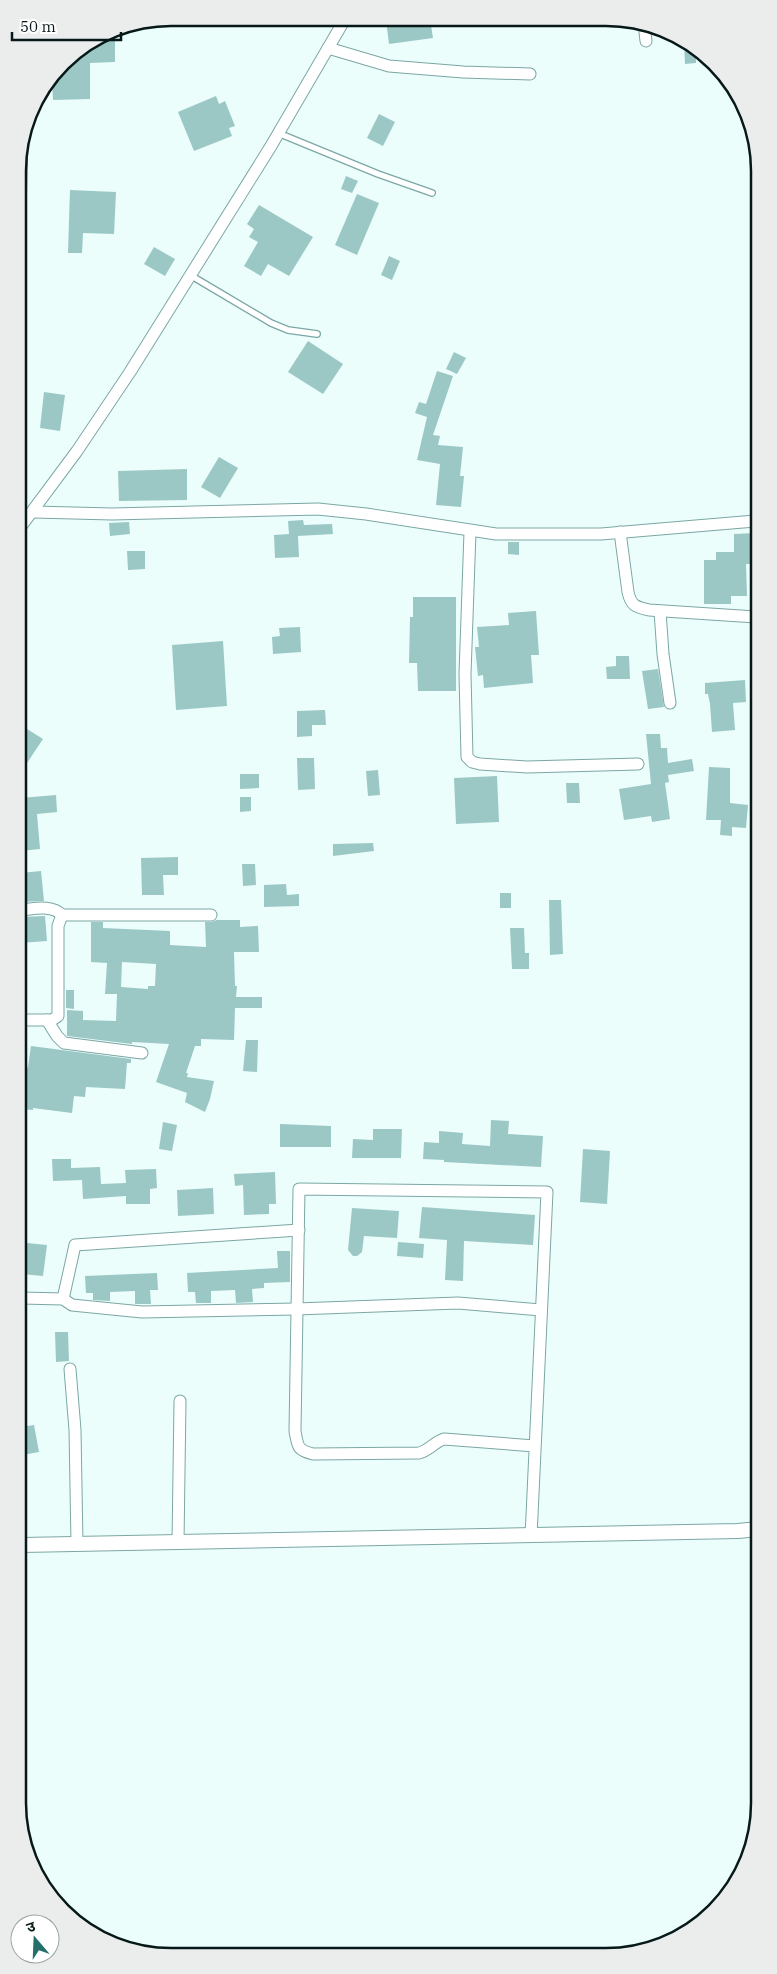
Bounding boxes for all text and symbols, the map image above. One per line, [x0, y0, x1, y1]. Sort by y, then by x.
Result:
scale bar [12, 10, 121, 42]
text: 50 m [20, 17, 56, 36]
north arrow [10, 1914, 60, 1964]
text: उ [24, 1917, 38, 1937]

